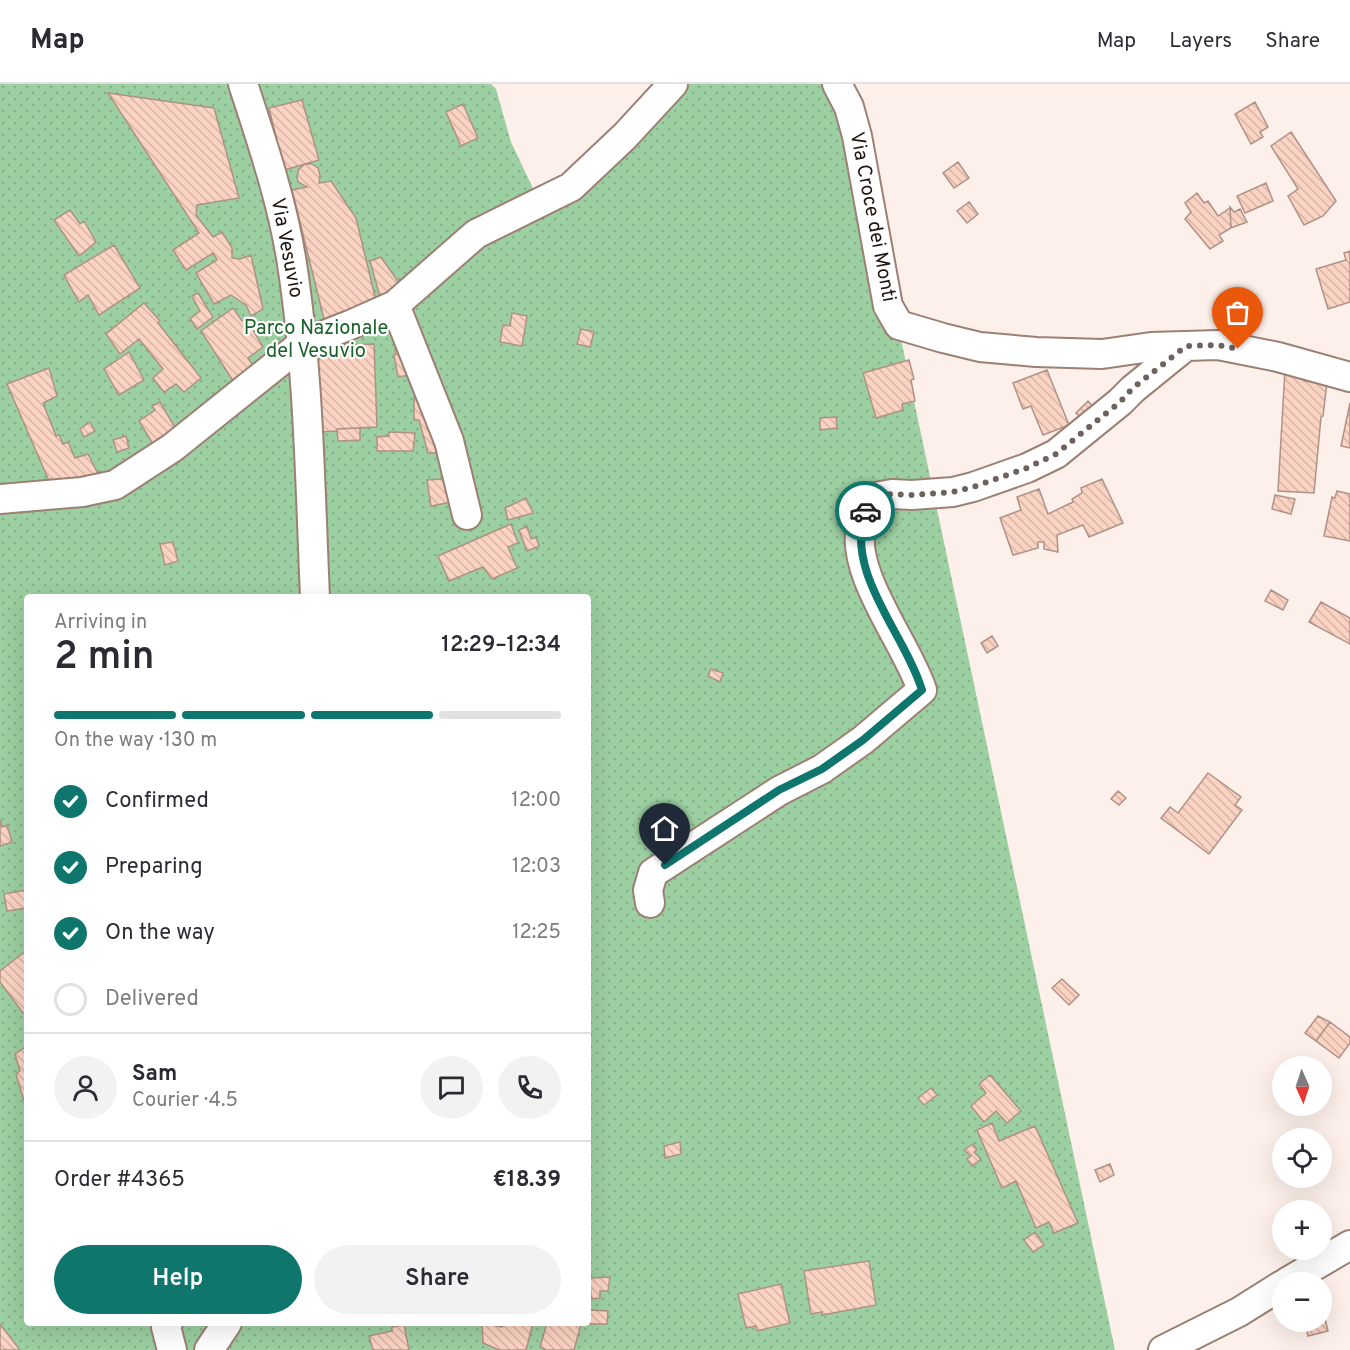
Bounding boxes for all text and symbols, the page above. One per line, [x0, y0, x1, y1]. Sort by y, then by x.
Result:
text: Map [30, 23, 85, 59]
text: Map [1097, 28, 1136, 55]
text: Layers [1169, 28, 1232, 55]
text: Share [1265, 28, 1320, 55]
street label: Via Croce dei Monti [843, 130, 901, 304]
street label: Via Vesuvio [264, 196, 308, 300]
pin [1212, 287, 1263, 349]
icon: bag [1221, 296, 1254, 329]
park label: Parco Nazionale del Vesuvio [244, 316, 388, 365]
courier [835, 481, 895, 541]
icon: car [849, 495, 882, 528]
text: Arriving in [54, 610, 147, 636]
text: 12:29–12:34 [441, 632, 561, 659]
text: 2 min [54, 634, 155, 683]
text: On the way · 130 m [54, 728, 217, 754]
icon: check [54, 785, 87, 818]
text: Confirmed [105, 788, 209, 815]
text: 12:00 [511, 788, 561, 814]
pin [639, 803, 690, 865]
icon: home [648, 812, 681, 845]
icon: check [54, 851, 87, 884]
text: Preparing [105, 854, 203, 881]
text: 12:03 [512, 854, 561, 880]
icon: check [54, 917, 87, 950]
text: On the way [105, 920, 215, 947]
text: 12:25 [512, 920, 561, 946]
text: Delivered [105, 986, 199, 1013]
button: person [54, 1056, 117, 1119]
button: chat [420, 1056, 483, 1119]
button: phone [498, 1056, 561, 1119]
north arrow [1272, 1056, 1332, 1116]
map controls [1272, 1056, 1332, 1332]
text: Sam [132, 1061, 177, 1088]
text: Courier · 4.5 [132, 1088, 238, 1114]
button: locate [1272, 1128, 1332, 1188]
text: Order #4365 [54, 1167, 185, 1194]
text: €18.39 [493, 1167, 561, 1194]
button: + [1272, 1200, 1332, 1260]
button: Help [54, 1245, 302, 1314]
button: Share [314, 1245, 561, 1314]
button: − [1272, 1272, 1332, 1332]

